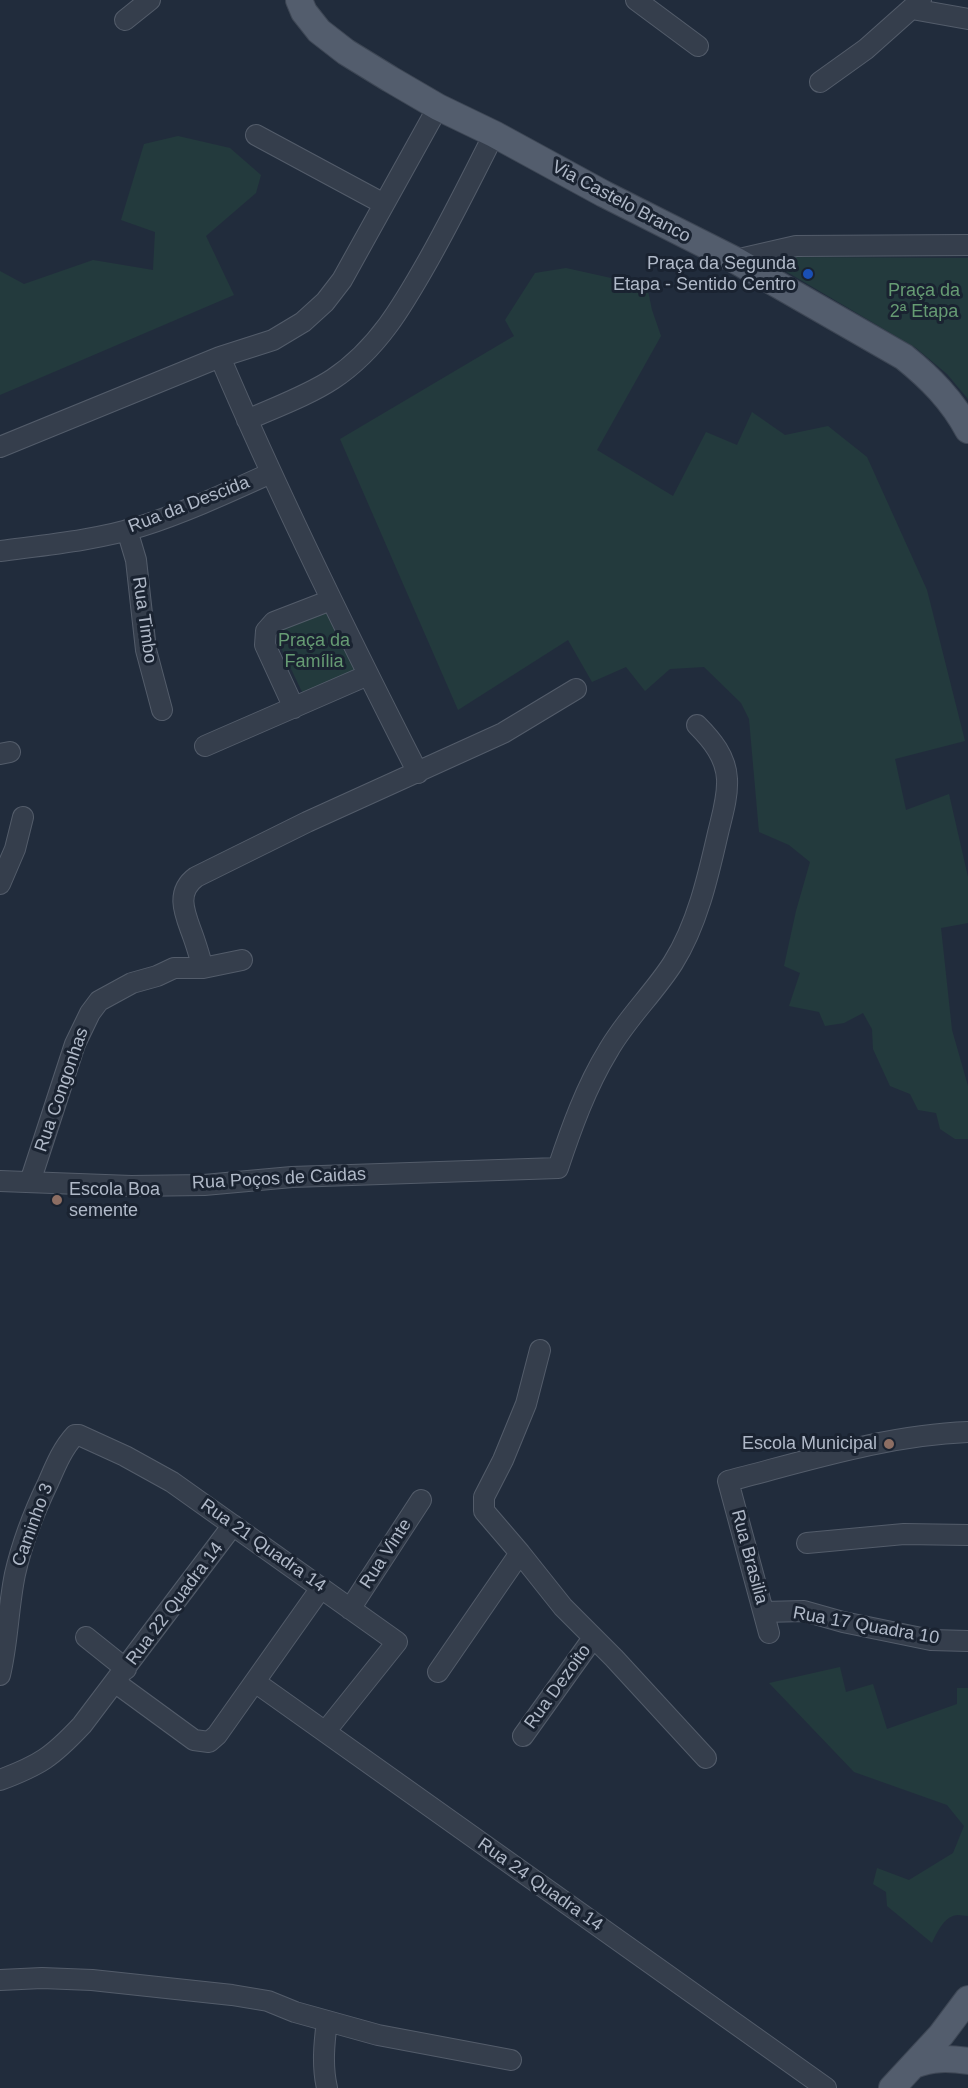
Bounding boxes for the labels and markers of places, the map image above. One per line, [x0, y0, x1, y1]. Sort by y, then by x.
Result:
place label: Praça da Segunda Etapa - Sentido Centro [613, 253, 796, 296]
marker: Praça da Segunda Etapa - Sentido Centro [801, 267, 815, 281]
place label: Escola Boa semente [69, 1179, 160, 1222]
marker: Escola Boa semente [50, 1193, 64, 1207]
place label: Escola Municipal [742, 1433, 877, 1455]
marker: Escola Municipal [882, 1437, 896, 1451]

